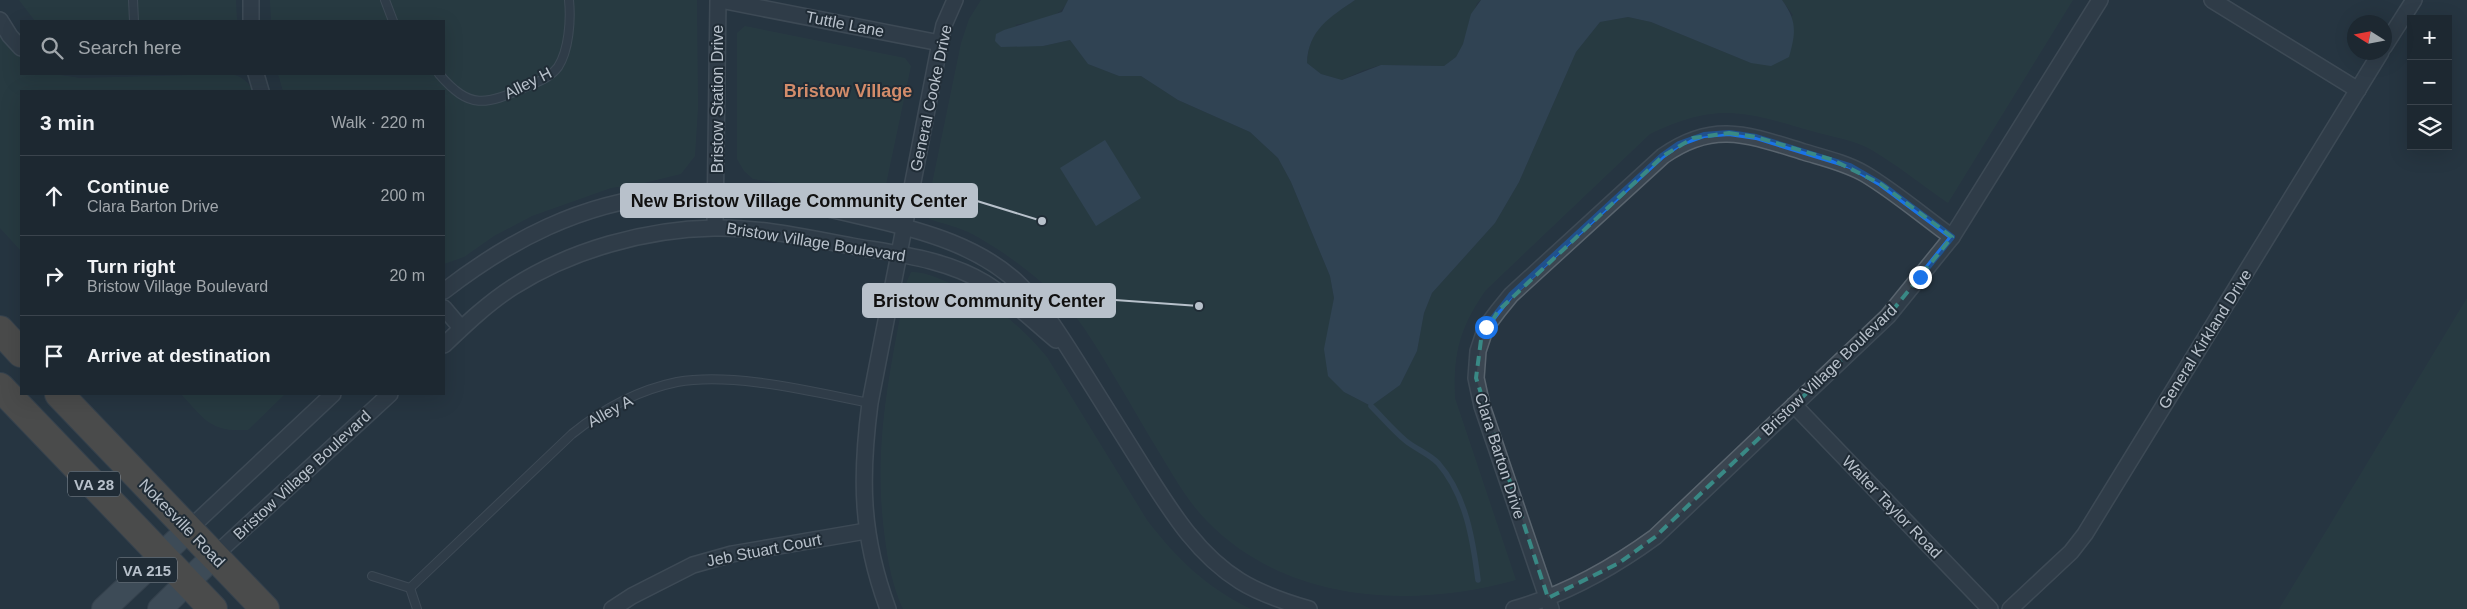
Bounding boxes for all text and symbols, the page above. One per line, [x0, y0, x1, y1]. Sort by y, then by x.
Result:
street label: Tuttle Lane [804, 8, 886, 40]
north arrow [2347, 15, 2392, 60]
map controls [2407, 15, 2452, 150]
button: + [2407, 15, 2452, 60]
search box [20, 20, 445, 75]
street label: General Cooke Drive [907, 23, 955, 173]
street label: Bristow Station Drive [709, 25, 726, 173]
icon: search [38, 34, 66, 62]
text: Search here [78, 37, 182, 58]
button: − [2407, 60, 2452, 105]
street label: Alley H [502, 64, 554, 102]
district label: Bristow Village [784, 81, 912, 101]
button: layers [2407, 105, 2452, 150]
text: 3 min [40, 111, 95, 134]
text: Walk · 220 m [331, 114, 425, 131]
text: Continue [87, 176, 169, 197]
icon: ahead [40, 182, 68, 210]
callout: New Bristow Village Community Center [621, 184, 977, 217]
text: 200 m [381, 187, 425, 204]
text: New Bristow Village Community Center [631, 191, 967, 211]
text: Clara Barton Drive [87, 198, 219, 215]
street label: Bristow Village Boulevard [725, 219, 907, 265]
text: Turn right [87, 256, 175, 277]
icon: right [40, 262, 68, 290]
route end [1909, 266, 1932, 289]
street label: General Kirkland Drive [2155, 266, 2255, 412]
text: 20 m [389, 267, 425, 284]
text: Bristow Village Boulevard [87, 278, 268, 295]
callout: Bristow Community Center [863, 284, 1115, 317]
text: Bristow Community Center [873, 291, 1105, 311]
street label: Bristow Village Boulevard [1758, 301, 1900, 439]
route start [1475, 316, 1498, 339]
icon: arrive [40, 342, 68, 370]
text: Arrive at destination [87, 345, 271, 366]
street label: Clara Barton Drive [1472, 391, 1528, 521]
street label: Alley A [584, 392, 636, 430]
street label: Bristow Village Boulevard [230, 407, 374, 543]
street label: Walter Taylor Road [1839, 452, 1945, 562]
road number: VA 28 [68, 472, 120, 496]
street label: Nokesville Road [136, 476, 228, 570]
street label: Jeb Stuart Court [705, 530, 823, 569]
road number: VA 215 [117, 558, 177, 582]

